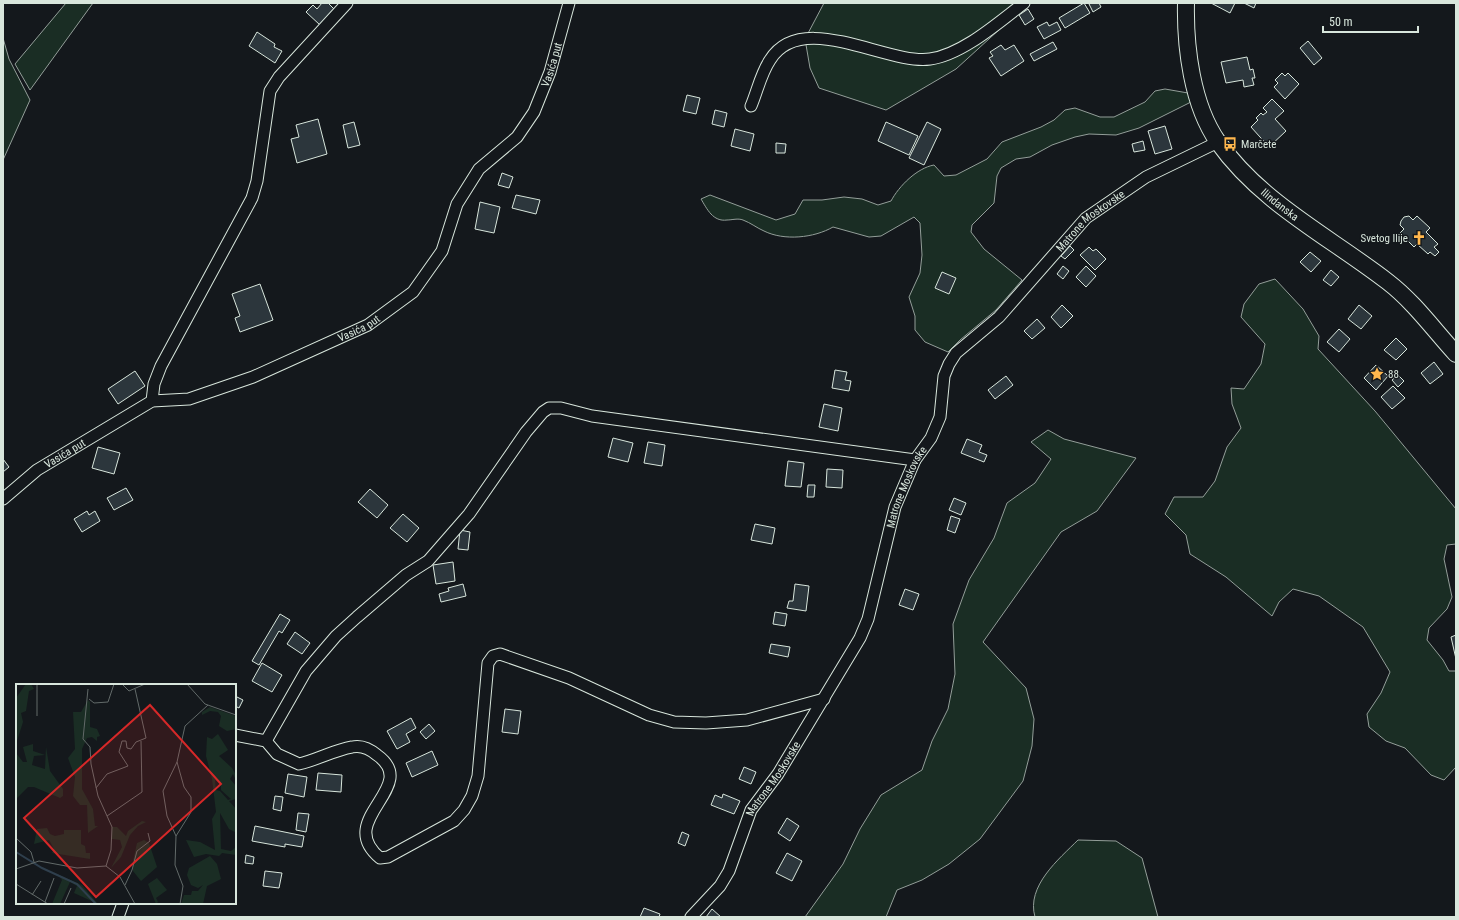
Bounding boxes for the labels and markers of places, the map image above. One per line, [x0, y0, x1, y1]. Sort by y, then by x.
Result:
bus stop icon: Marčete [1222, 136, 1238, 152]
place label: Marčete [1241, 138, 1276, 151]
church icon: Svetog Ilije [1411, 230, 1427, 246]
place label: Svetog Ilije [1360, 232, 1408, 245]
place icon: 88 [1369, 366, 1385, 382]
place label: 88 [1388, 368, 1399, 381]

